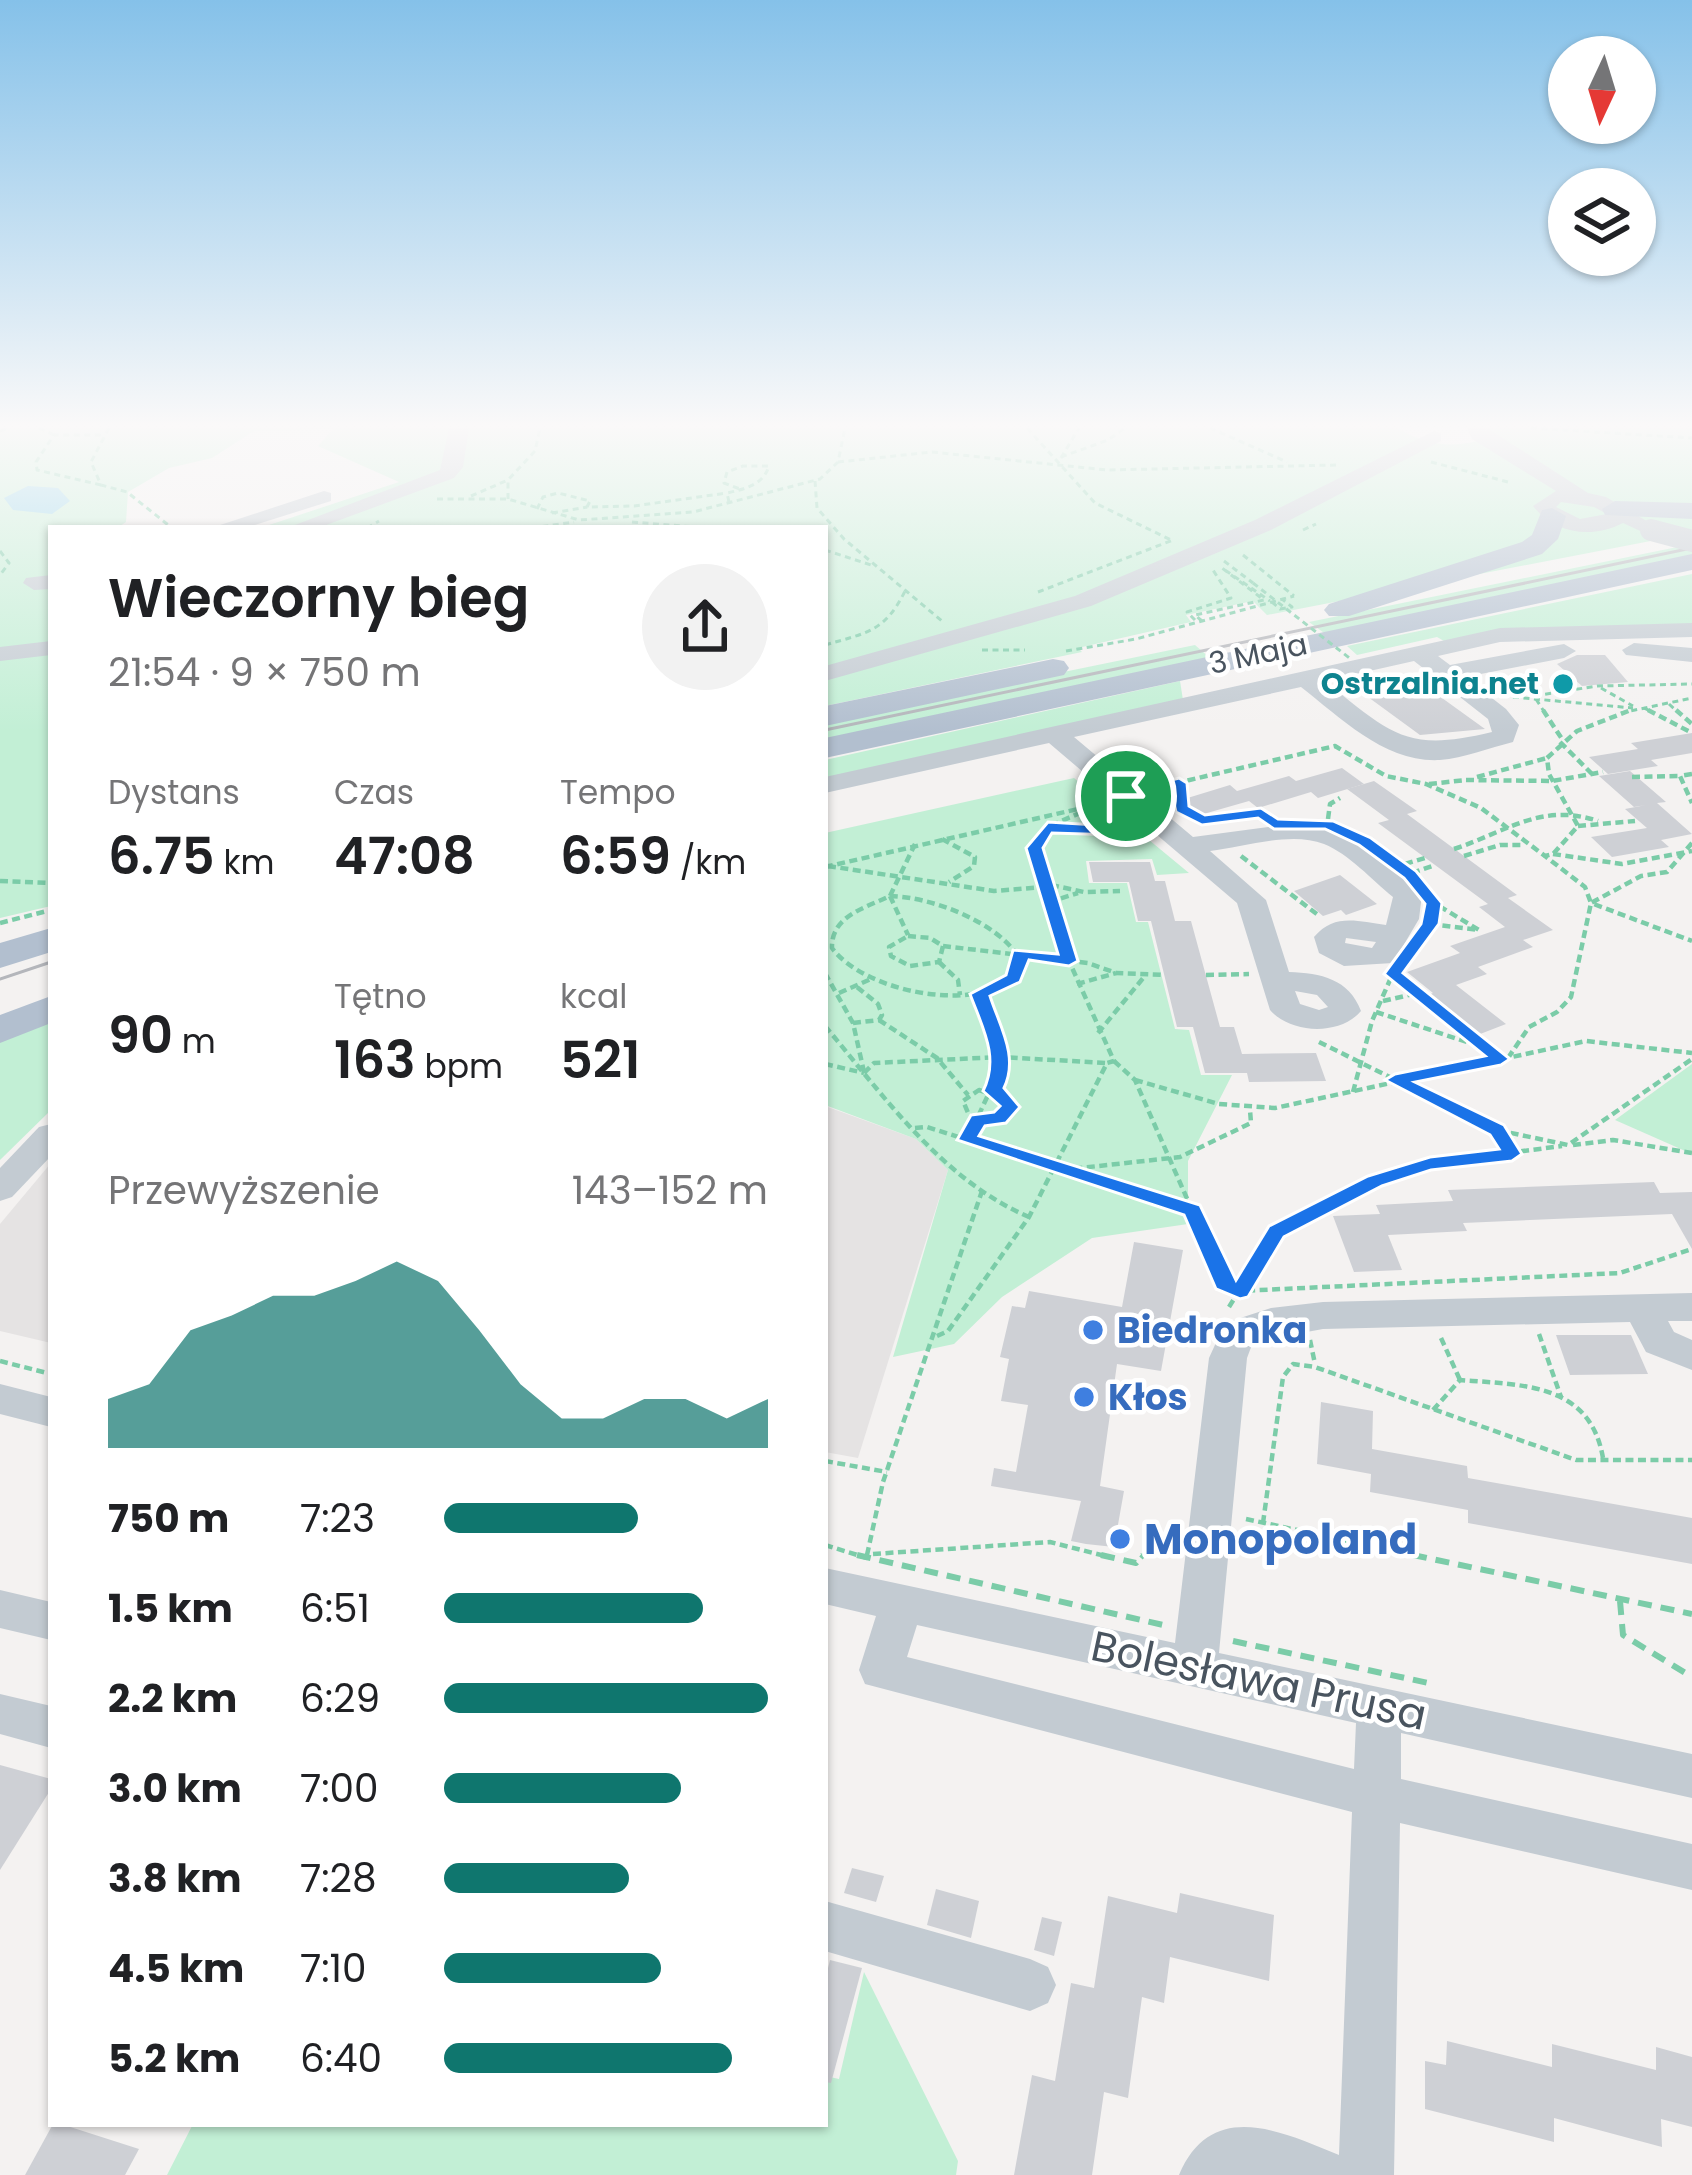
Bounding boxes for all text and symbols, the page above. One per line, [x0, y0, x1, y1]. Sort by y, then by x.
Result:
north arrow [1548, 36, 1656, 144]
map controls [1548, 36, 1656, 276]
button: layers [1548, 168, 1656, 276]
text: Wieczorny bieg [108, 560, 529, 636]
button: share [642, 564, 768, 690]
street label: 3 Maja [1205, 622, 1311, 685]
text: 21:54 · 9 × 750 m [108, 645, 421, 700]
place label: Ostrzalnia.net [1321, 662, 1539, 705]
marker: Ostrzalnia.net [1550, 671, 1576, 697]
pin [1075, 745, 1177, 847]
icon: arrive [1093, 763, 1159, 829]
text: Dystans [108, 769, 240, 816]
text: Czas [334, 769, 414, 816]
text: Tempo [560, 769, 676, 816]
text: 6.75 [108, 820, 215, 892]
text: 47:08 [334, 820, 475, 892]
text: 6:59 [560, 820, 671, 892]
text: km [215, 839, 275, 886]
text: /km [671, 839, 746, 886]
text: Tętno [334, 973, 427, 1020]
text: kcal [560, 973, 627, 1020]
text: 90 [108, 999, 173, 1071]
text: m [173, 1018, 216, 1065]
text: 163 [334, 1024, 416, 1096]
text: 521 [560, 1024, 641, 1096]
text: bpm [416, 1043, 503, 1090]
text: Przewyższenie [108, 1163, 380, 1218]
text: 143–152 m [572, 1163, 768, 1218]
place label: Biedronka [1117, 1305, 1307, 1356]
marker: Biedronka [1080, 1317, 1106, 1343]
place label: Kłos [1108, 1372, 1188, 1423]
marker: Kłos [1071, 1384, 1097, 1410]
text: 750 m [108, 1491, 229, 1546]
text: 7:23 [300, 1491, 375, 1546]
place label: Monopoland [1144, 1510, 1417, 1569]
marker: Monopoland [1107, 1526, 1133, 1552]
text: 1.5 km [108, 1581, 233, 1636]
text: 6:51 [300, 1581, 370, 1636]
street label: Bolesława Prusa [1086, 1616, 1432, 1745]
text: 2.2 km [108, 1671, 237, 1726]
text: 6:29 [300, 1671, 380, 1726]
text: 3.0 km [108, 1761, 242, 1816]
text: 7:00 [300, 1761, 379, 1816]
text: 3.8 km [108, 1851, 242, 1906]
text: 7:28 [300, 1851, 377, 1906]
text: 4.5 km [108, 1941, 244, 1996]
text: 7:10 [300, 1941, 367, 1996]
text: 5.2 km [108, 2031, 240, 2086]
text: 6:40 [300, 2031, 382, 2086]

